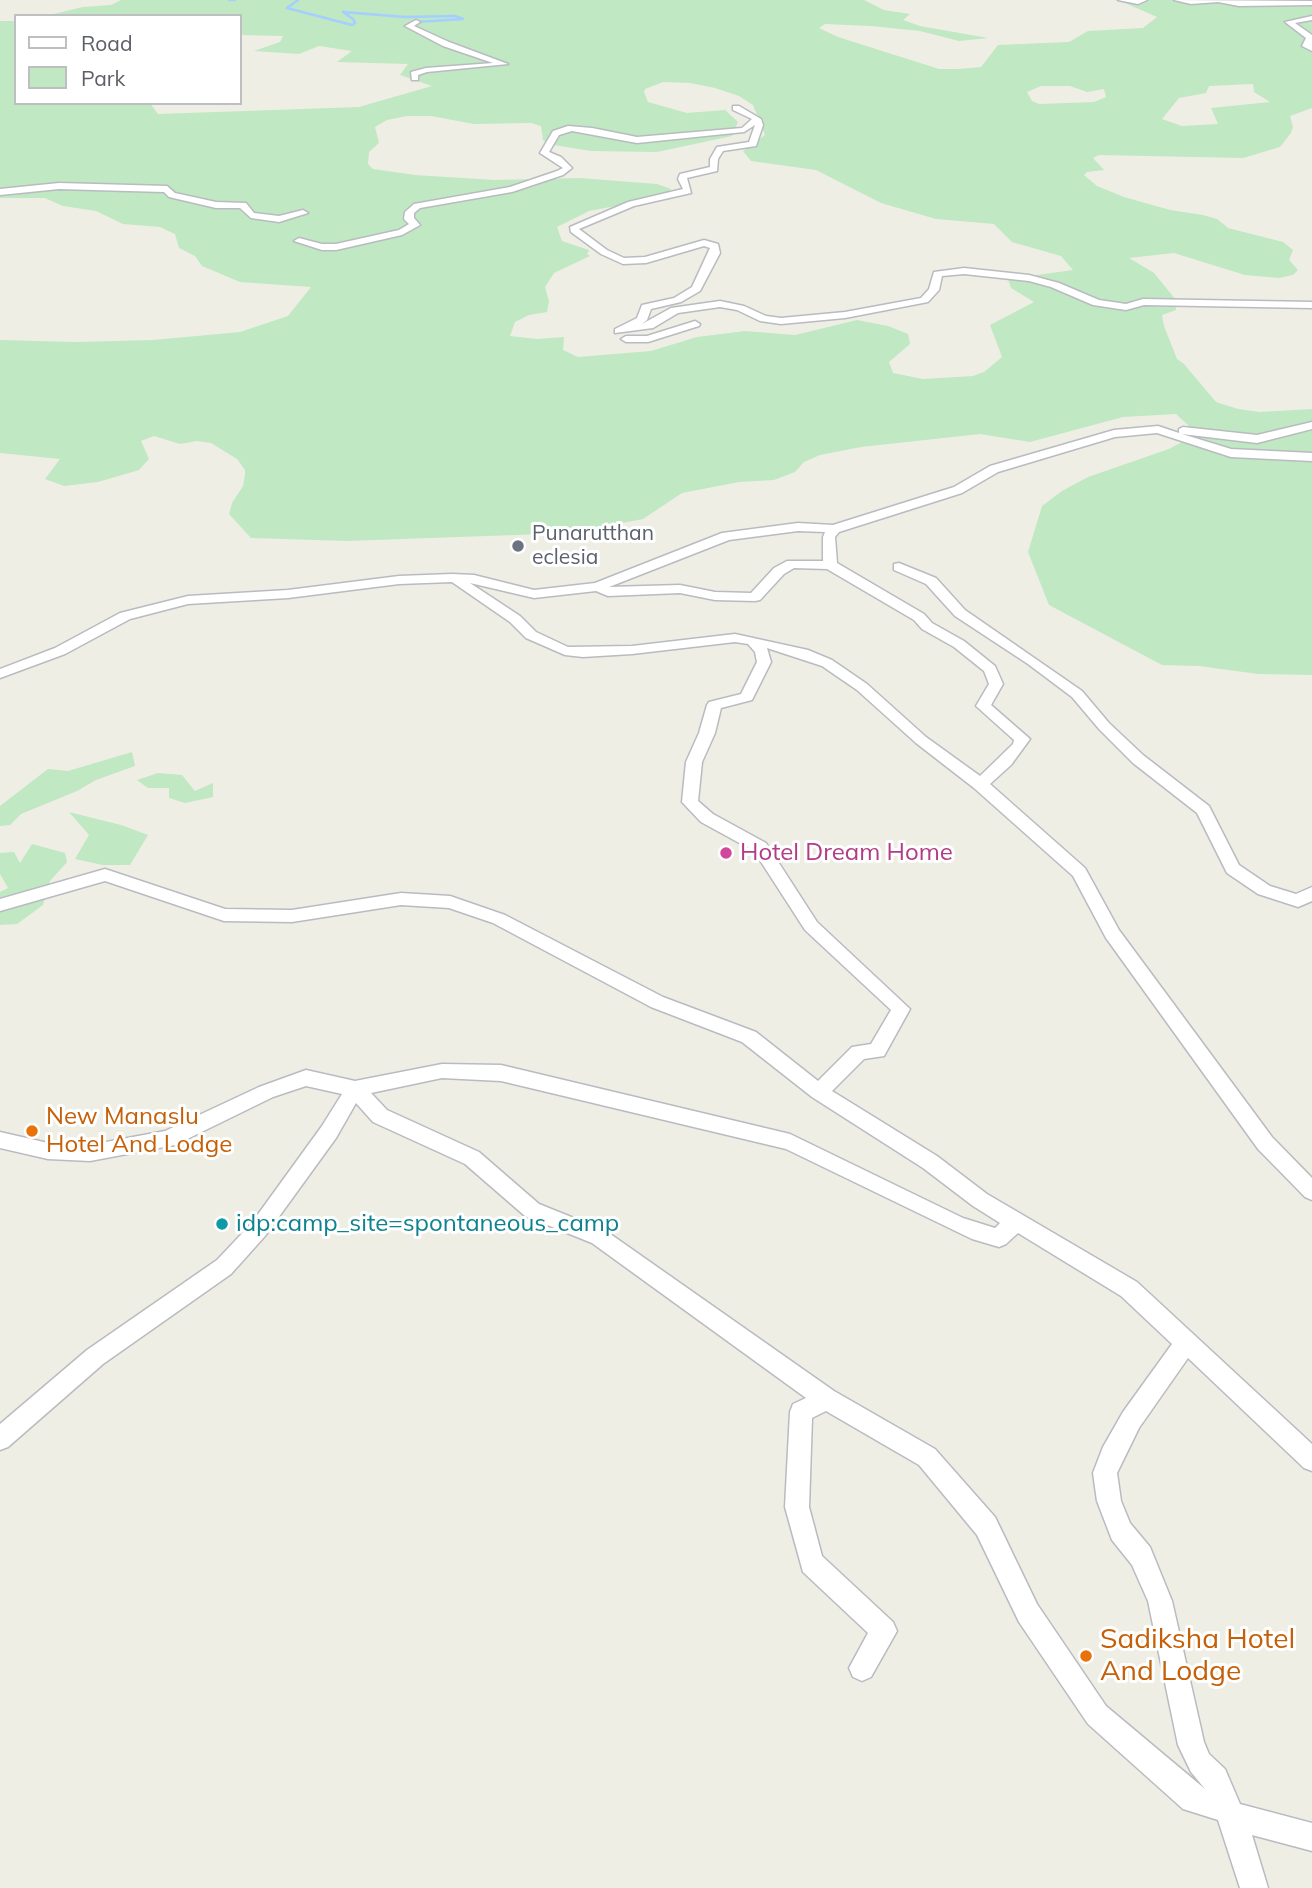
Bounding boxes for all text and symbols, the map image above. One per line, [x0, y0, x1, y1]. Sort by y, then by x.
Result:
legend [14, 14, 242, 105]
text: Road [81, 30, 132, 56]
text: Park [81, 65, 125, 91]
place label: Punarutthan eclesia [532, 521, 654, 571]
marker: Punarutthan eclesia [510, 538, 526, 554]
place label: Hotel Dream Home [740, 839, 953, 867]
marker: Hotel Dream Home [718, 845, 734, 861]
place label: New Manaslu Hotel And Lodge [46, 1103, 232, 1159]
marker: New Manaslu Hotel And Lodge [24, 1123, 40, 1139]
place label: idp:camp_site=spontaneous_camp [236, 1210, 619, 1238]
marker: idp:camp_site=spontaneous_camp [214, 1216, 230, 1232]
place label: Sadiksha Hotel And Lodge [1100, 1623, 1295, 1689]
marker: Sadiksha Hotel And Lodge [1078, 1648, 1094, 1664]

